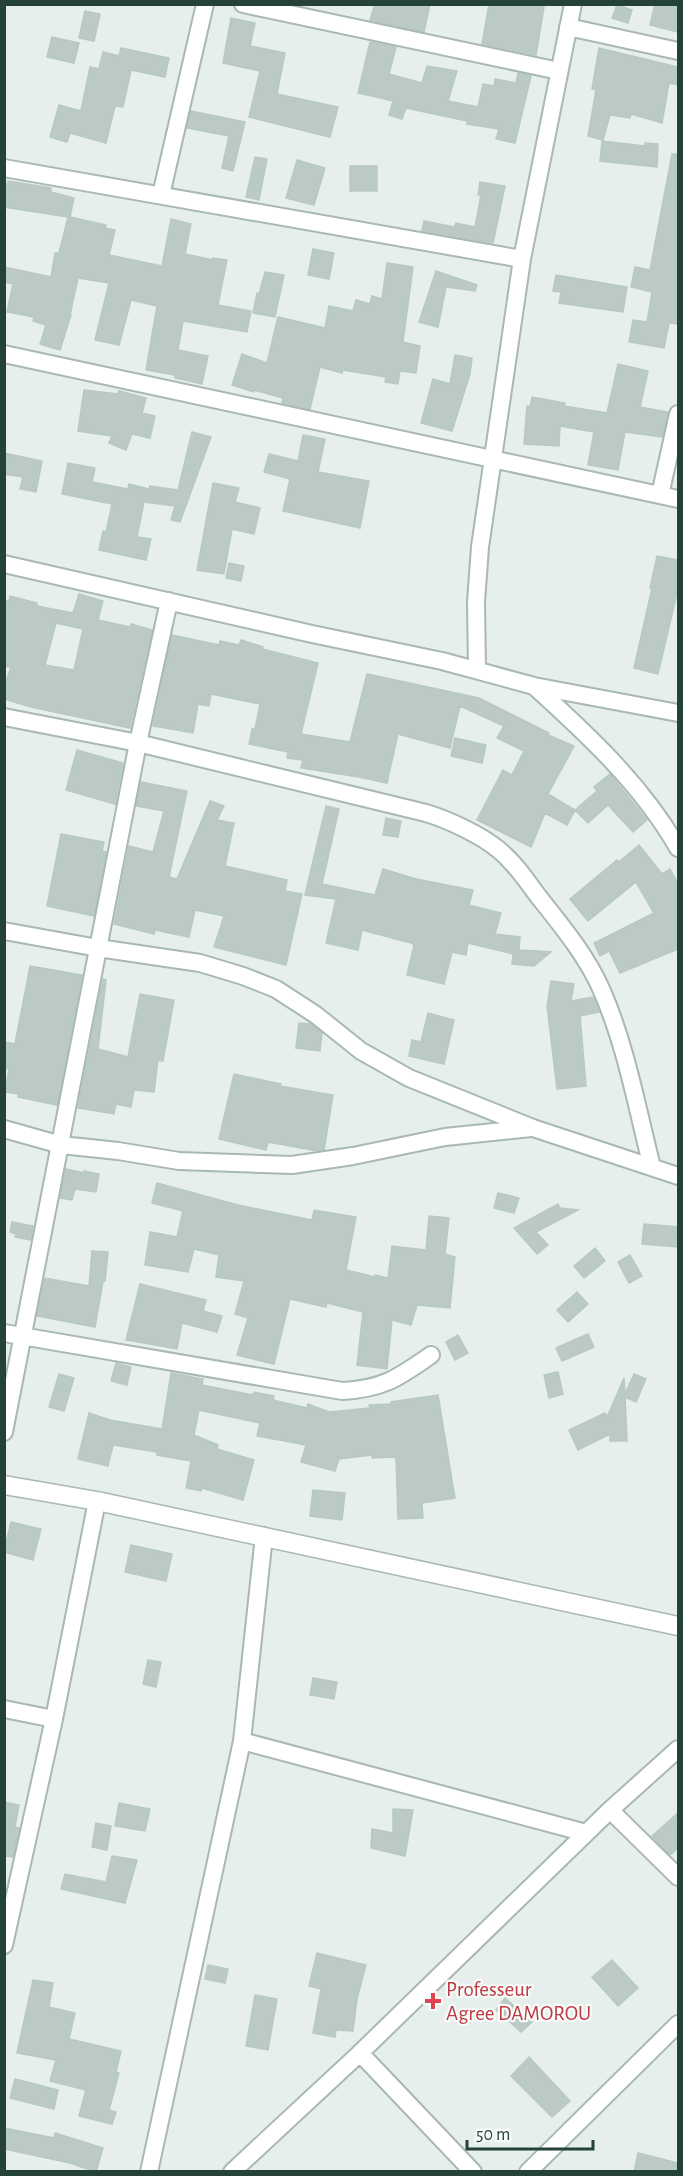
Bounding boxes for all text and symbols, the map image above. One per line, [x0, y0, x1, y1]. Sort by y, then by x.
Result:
place label: Professeur Agree DAMOROU [446, 1979, 591, 2024]
marker: Professeur Agree DAMOROU [424, 1992, 442, 2010]
scale bar [467, 2113, 593, 2151]
text: 50 m [476, 2126, 510, 2144]

